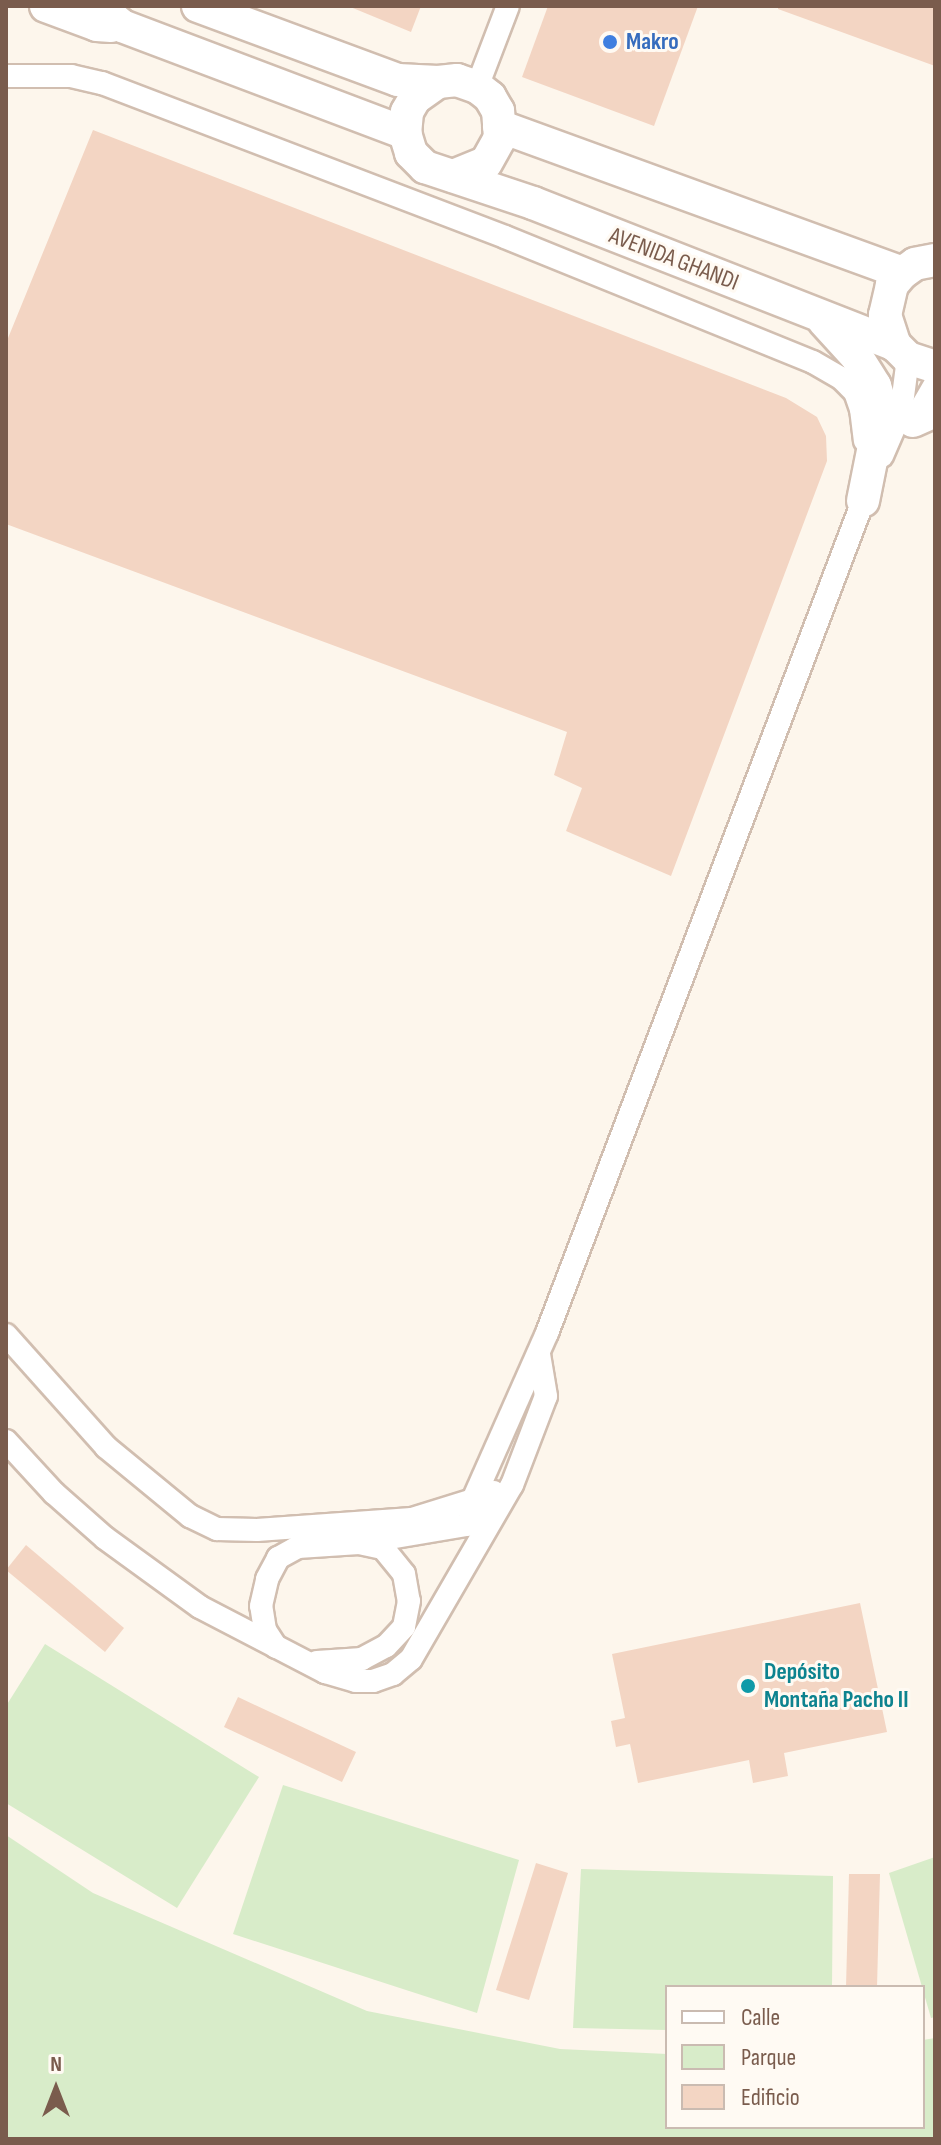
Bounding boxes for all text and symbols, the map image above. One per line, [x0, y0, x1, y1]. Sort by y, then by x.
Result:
place label: Makro [626, 28, 679, 56]
marker: Makro [601, 33, 619, 51]
street label: AVENIDA GHANDI [605, 221, 743, 297]
place label: Depósito Montaña Pacho II [764, 1658, 908, 1714]
marker: Depósito Montaña Pacho II [739, 1677, 757, 1695]
legend [665, 1985, 925, 2129]
text: Calle [741, 2003, 780, 2032]
text: Parque [741, 2043, 796, 2072]
north arrow [16, 2049, 96, 2129]
text: N [50, 2051, 62, 2078]
text: Edificio [741, 2083, 800, 2112]

